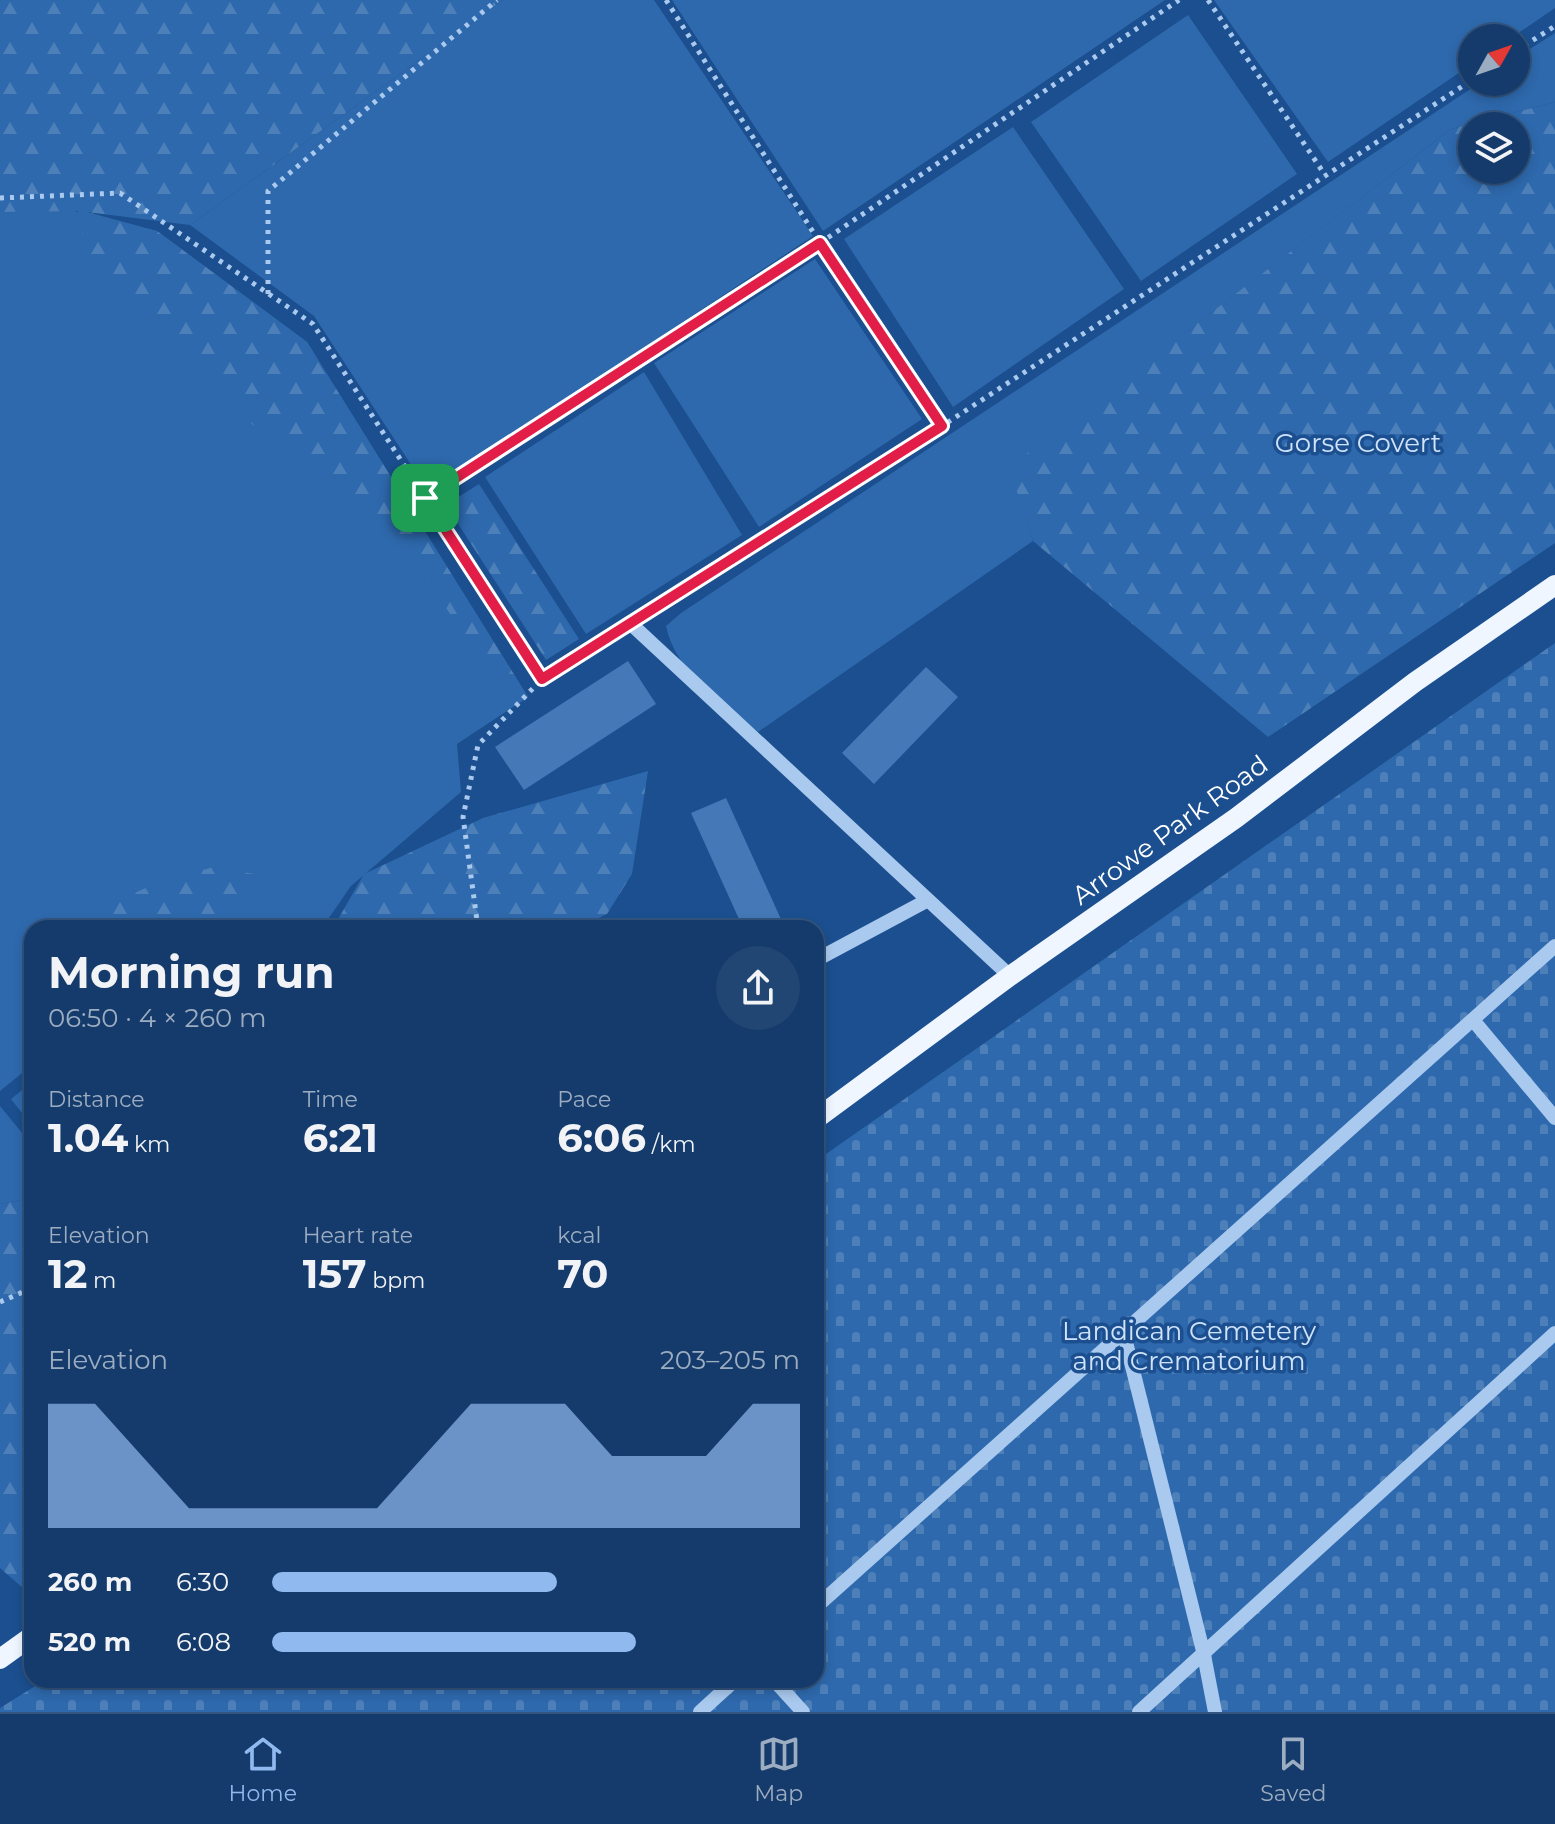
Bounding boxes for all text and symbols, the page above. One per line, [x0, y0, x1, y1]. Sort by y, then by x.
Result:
north arrow [1458, 24, 1530, 96]
map controls [1458, 24, 1530, 184]
button: layers [1458, 112, 1530, 184]
park label: Gorse Covert [1275, 427, 1441, 459]
pin [391, 464, 459, 532]
icon: arrive [403, 476, 447, 520]
street label: Arrowe Park Road [1066, 748, 1274, 912]
text: Morning run [48, 945, 335, 999]
button: share [716, 946, 800, 1030]
text: 06:50 · 4 × 260 m [48, 1002, 267, 1034]
text: Distance [48, 1086, 145, 1113]
text: Time [303, 1086, 358, 1113]
text: Pace [557, 1086, 611, 1113]
text: 1.04 [48, 1113, 128, 1162]
text: 6:21 [303, 1113, 378, 1162]
text: 6:06 [557, 1113, 646, 1162]
text: km [128, 1131, 170, 1158]
text: /km [646, 1131, 696, 1158]
text: Elevation [48, 1222, 150, 1249]
text: Heart rate [303, 1222, 413, 1249]
text: kcal [557, 1222, 601, 1249]
text: 12 [48, 1249, 87, 1298]
text: 157 [303, 1249, 366, 1298]
text: 70 [557, 1249, 609, 1298]
text: m [87, 1267, 116, 1294]
text: bpm [366, 1267, 425, 1294]
park label: Landican Cemetery and Crematorium [1062, 1315, 1317, 1377]
text: Elevation [48, 1344, 168, 1376]
text: 203–205 m [660, 1344, 800, 1376]
text: 260 m [48, 1566, 132, 1598]
text: 6:30 [176, 1566, 229, 1598]
text: 520 m [48, 1626, 131, 1658]
text: 6:08 [176, 1626, 231, 1658]
tab: Home [229, 1732, 297, 1807]
tab: Map [754, 1732, 803, 1807]
tab: Saved [1260, 1732, 1326, 1807]

